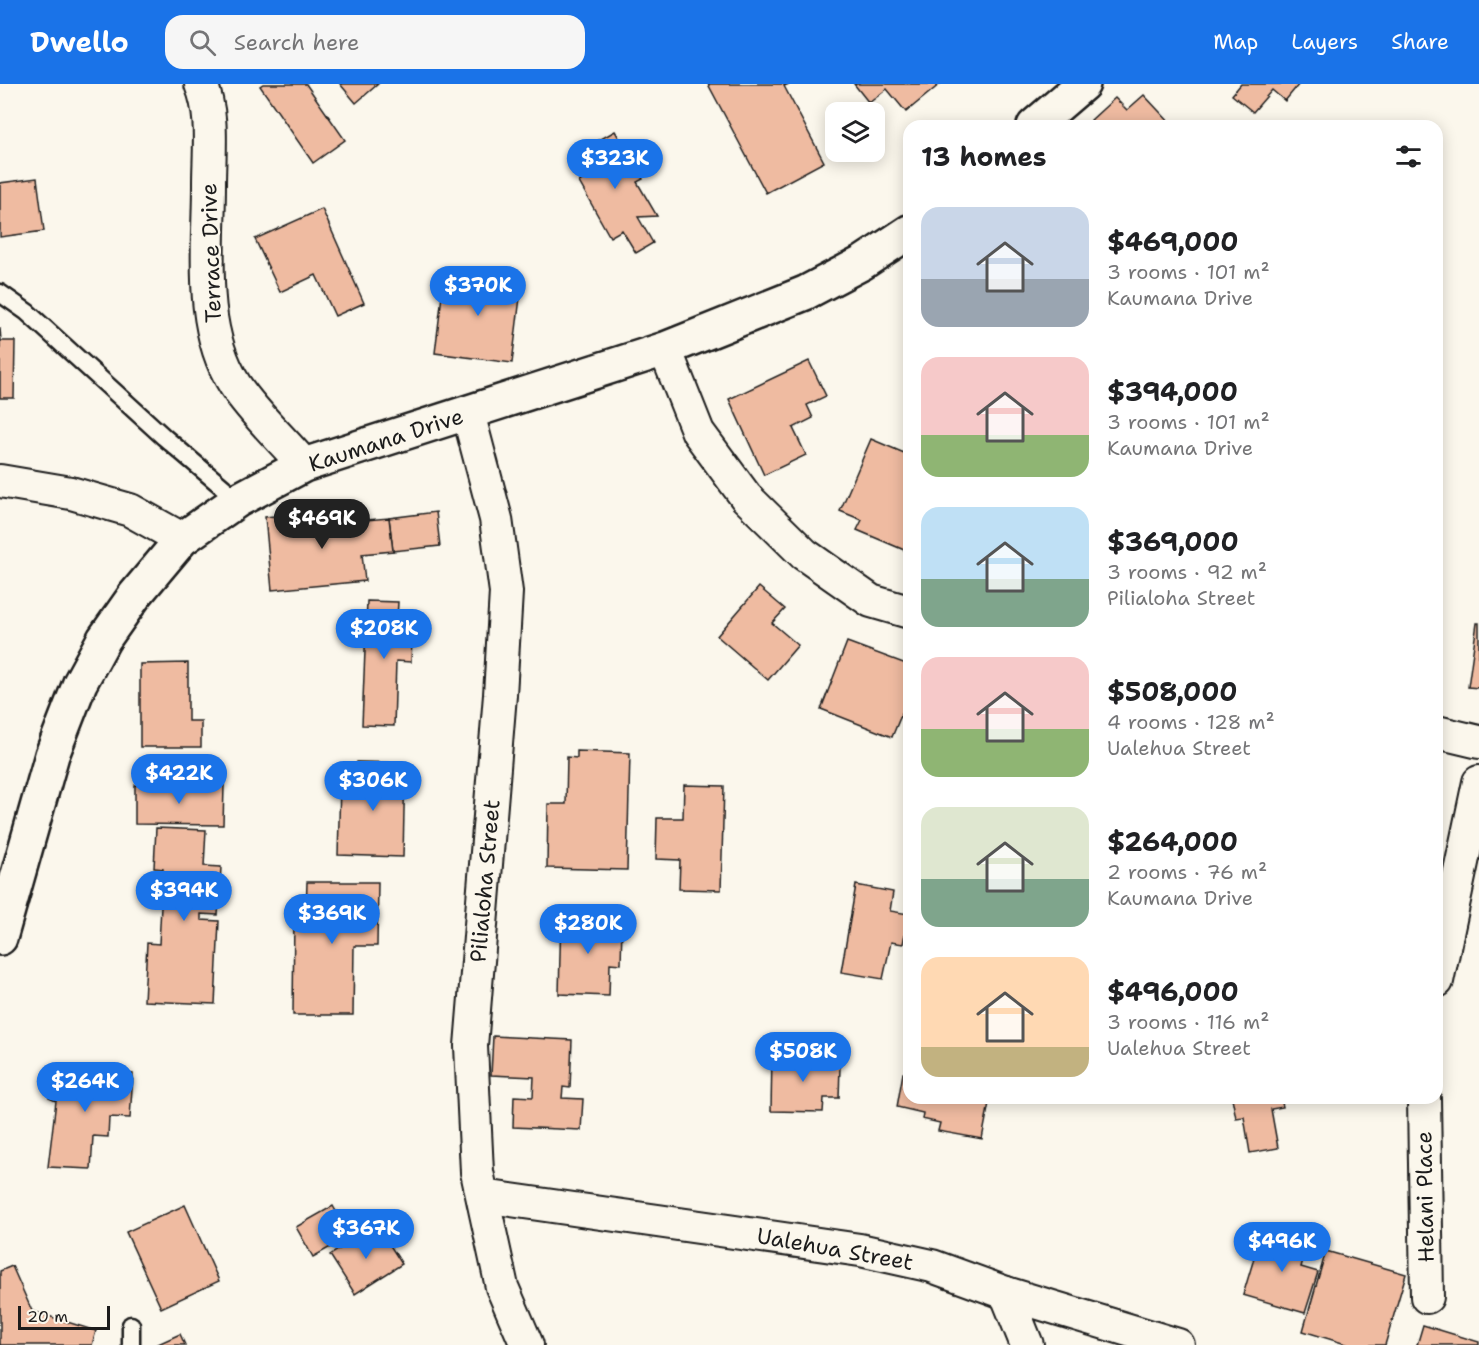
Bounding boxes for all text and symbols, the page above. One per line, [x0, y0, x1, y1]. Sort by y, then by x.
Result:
search box [165, 15, 585, 69]
text: Dwello [30, 23, 129, 61]
icon: search [186, 26, 219, 59]
text: Search here [234, 28, 360, 57]
text: Map [1213, 28, 1258, 56]
text: Layers [1291, 28, 1358, 56]
text: Share [1391, 28, 1449, 56]
map controls [825, 102, 885, 162]
button: layers [825, 102, 885, 162]
pin: $323K [573, 139, 657, 190]
text: 13 homes [921, 139, 1047, 174]
icon: filters [1392, 140, 1425, 173]
text: $323K [581, 145, 649, 171]
street label: Terrace Drive [194, 183, 228, 323]
text: $469,000 [1107, 224, 1239, 259]
icon: home [969, 231, 1041, 303]
text: 3 rooms · 101 m² [1107, 259, 1270, 285]
pin: $370K [436, 266, 520, 317]
text: $370K [444, 272, 512, 298]
text: Kaumana Drive [1107, 285, 1253, 311]
text: $394,000 [1107, 374, 1238, 409]
icon: home [969, 381, 1041, 453]
street label: Kaumana Drive [305, 401, 467, 479]
text: 3 rooms · 101 m² [1107, 409, 1270, 435]
text: Kaumana Drive [1107, 435, 1253, 461]
pin: $469K [280, 499, 364, 550]
text: $469K [288, 505, 356, 531]
text: $369,000 [1107, 524, 1239, 559]
icon: home [969, 531, 1041, 603]
text: 3 rooms · 92 m² [1107, 559, 1267, 585]
text: Pilialoha Street [1107, 585, 1256, 611]
pin: $208K [342, 609, 426, 660]
text: $208K [350, 615, 418, 641]
text: $508,000 [1107, 674, 1238, 709]
icon: home [969, 681, 1041, 753]
text: 4 rooms · 128 m² [1107, 709, 1275, 735]
text: Ualehua Street [1107, 735, 1251, 761]
pin: $422K [137, 754, 221, 805]
text: $422K [145, 760, 213, 786]
pin: $306K [331, 761, 415, 812]
text: $306K [338, 767, 408, 793]
street label: Pilialoha Street [463, 798, 507, 964]
text: $264,000 [1107, 824, 1238, 859]
icon: home [969, 831, 1041, 903]
text: 2 rooms · 76 m² [1107, 859, 1267, 885]
pin: $394K [142, 871, 226, 922]
text: $394K [150, 877, 218, 903]
text: Kaumana Drive [1107, 885, 1253, 911]
pin: $369K [290, 894, 374, 945]
text: $369K [298, 900, 366, 926]
pin: $280K [546, 904, 630, 955]
text: $280K [554, 910, 622, 936]
text: $496,000 [1107, 974, 1239, 1009]
icon: home [969, 981, 1041, 1053]
text: 3 rooms · 116 m² [1107, 1009, 1269, 1035]
pin: $508K [761, 1032, 845, 1083]
text: Ualehua Street [1107, 1035, 1251, 1061]
text: $508K [769, 1038, 837, 1064]
pin: $264K [43, 1062, 127, 1113]
text: $264K [51, 1068, 119, 1094]
street label: Helani Place [1409, 1131, 1441, 1263]
pin: $367K [324, 1209, 408, 1260]
text: $367K [332, 1215, 400, 1241]
street label: Ualehua Street [754, 1221, 916, 1277]
pin: $496K [1240, 1222, 1324, 1273]
text: $496K [1248, 1228, 1316, 1254]
scale bar [18, 1303, 110, 1330]
text: 20 m [27, 1306, 68, 1327]

